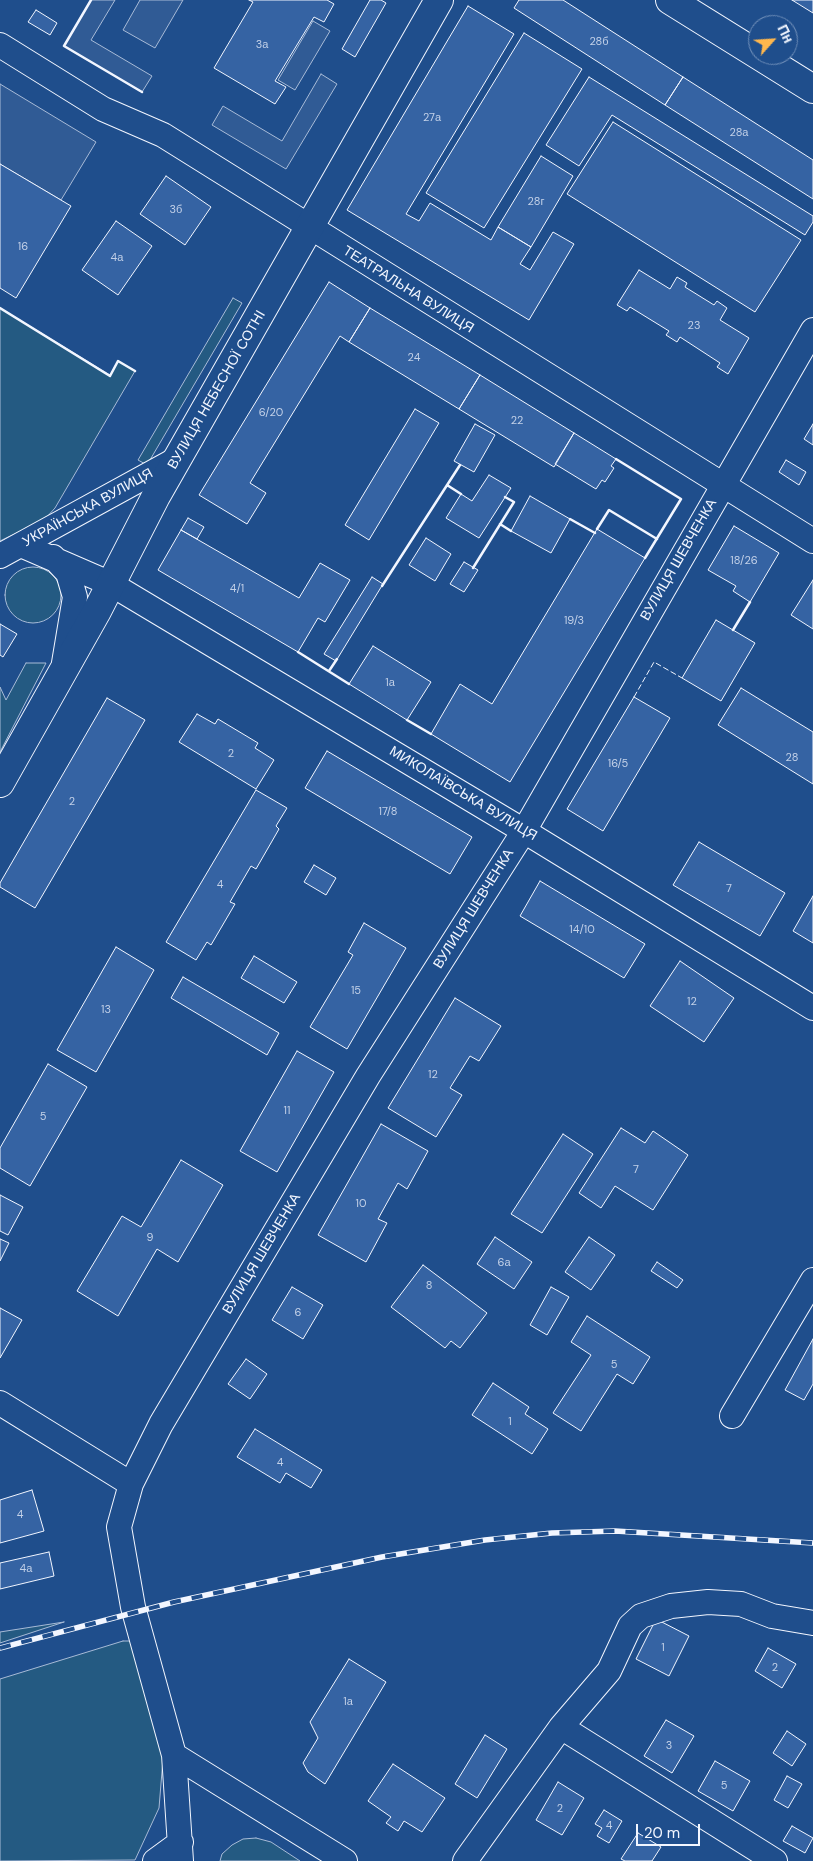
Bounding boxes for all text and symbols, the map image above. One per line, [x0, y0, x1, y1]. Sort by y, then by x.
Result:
north arrow [748, 15, 798, 65]
text: Пн [773, 22, 798, 46]
house number: 28б [589, 35, 609, 49]
house number: 3а [256, 38, 268, 52]
house number: 27а [423, 111, 441, 125]
house number: 28а [730, 126, 748, 140]
house number: 28г [528, 195, 544, 209]
house number: 3б [170, 203, 182, 217]
house number: 16 [18, 240, 28, 254]
street label: ТЕАТРАЛЬНА ВУЛИЦЯ [339, 243, 477, 337]
house number: 4а [111, 251, 123, 265]
street label: ВУЛИЦЯ НЕБЕСНОЇ СОТНІ [165, 308, 269, 472]
house number: 23 [688, 319, 700, 333]
house number: 24 [408, 351, 420, 365]
house number: 6/20 [259, 406, 283, 420]
house number: 22 [511, 414, 523, 428]
street label: УКРАЇНСЬКА ВУЛИЦЯ [20, 465, 156, 551]
street label: ВУЛИЦЯ ШЕВЧЕНКА [637, 496, 721, 624]
house number: 18/26 [730, 554, 758, 568]
house number: 4/1 [230, 582, 244, 596]
house number: 19/3 [564, 614, 584, 628]
house number: 1а [385, 676, 395, 690]
street label: МИКОЛАЇВСЬКА ВУЛИЦЯ [386, 743, 540, 845]
house number: 2 [228, 747, 234, 761]
house number: 28 [786, 751, 798, 765]
house number: 16/5 [608, 757, 628, 771]
house number: 2 [69, 795, 75, 809]
house number: 17/8 [379, 805, 397, 819]
street label: ВУЛИЦЯ ШЕВЧЕНКА [430, 846, 518, 972]
house number: 4 [217, 878, 223, 892]
house number: 7 [726, 882, 732, 896]
house number: 14/10 [569, 923, 595, 937]
house number: 15 [351, 984, 361, 998]
house number: 12 [687, 995, 697, 1009]
house number: 13 [101, 1003, 111, 1017]
house number: 12 [428, 1068, 438, 1082]
house number: 11 [284, 1104, 290, 1118]
house number: 5 [40, 1110, 46, 1124]
house number: 7 [633, 1163, 639, 1177]
street label: ВУЛИЦЯ ШЕВЧЕНКА [219, 1191, 305, 1317]
house number: 10 [356, 1197, 366, 1211]
house number: 9 [147, 1231, 153, 1245]
house number: 6а [497, 1256, 511, 1270]
house number: 8 [426, 1279, 432, 1293]
house number: 6 [295, 1306, 301, 1320]
house number: 5 [611, 1358, 617, 1372]
house number: 1 [508, 1415, 512, 1429]
house number: 4 [277, 1456, 283, 1470]
house number: 4 [17, 1508, 23, 1522]
house number: 4а [20, 1562, 32, 1576]
house number: 1 [661, 1641, 665, 1655]
house number: 2 [772, 1661, 778, 1675]
house number: 1а [343, 1695, 353, 1709]
house number: 3 [666, 1739, 672, 1753]
house number: 5 [721, 1779, 727, 1793]
house number: 2 [557, 1802, 563, 1816]
scale bar [638, 1814, 702, 1846]
house number: 4 [606, 1819, 612, 1833]
text: 20 m [644, 1823, 680, 1843]

